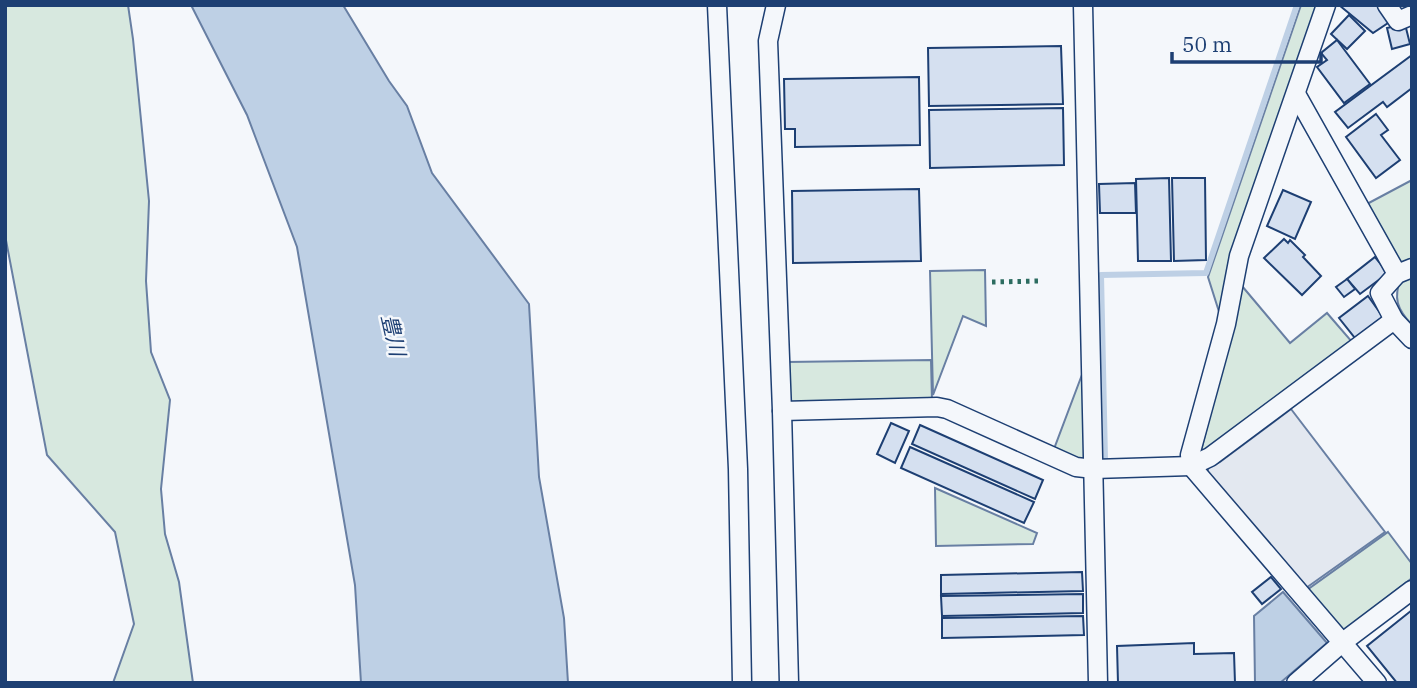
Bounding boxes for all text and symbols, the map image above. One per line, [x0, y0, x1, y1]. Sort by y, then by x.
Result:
scale bar [1172, 21, 1321, 65]
text: 50 m [1182, 30, 1232, 58]
water label: 豊川 [376, 311, 413, 361]

